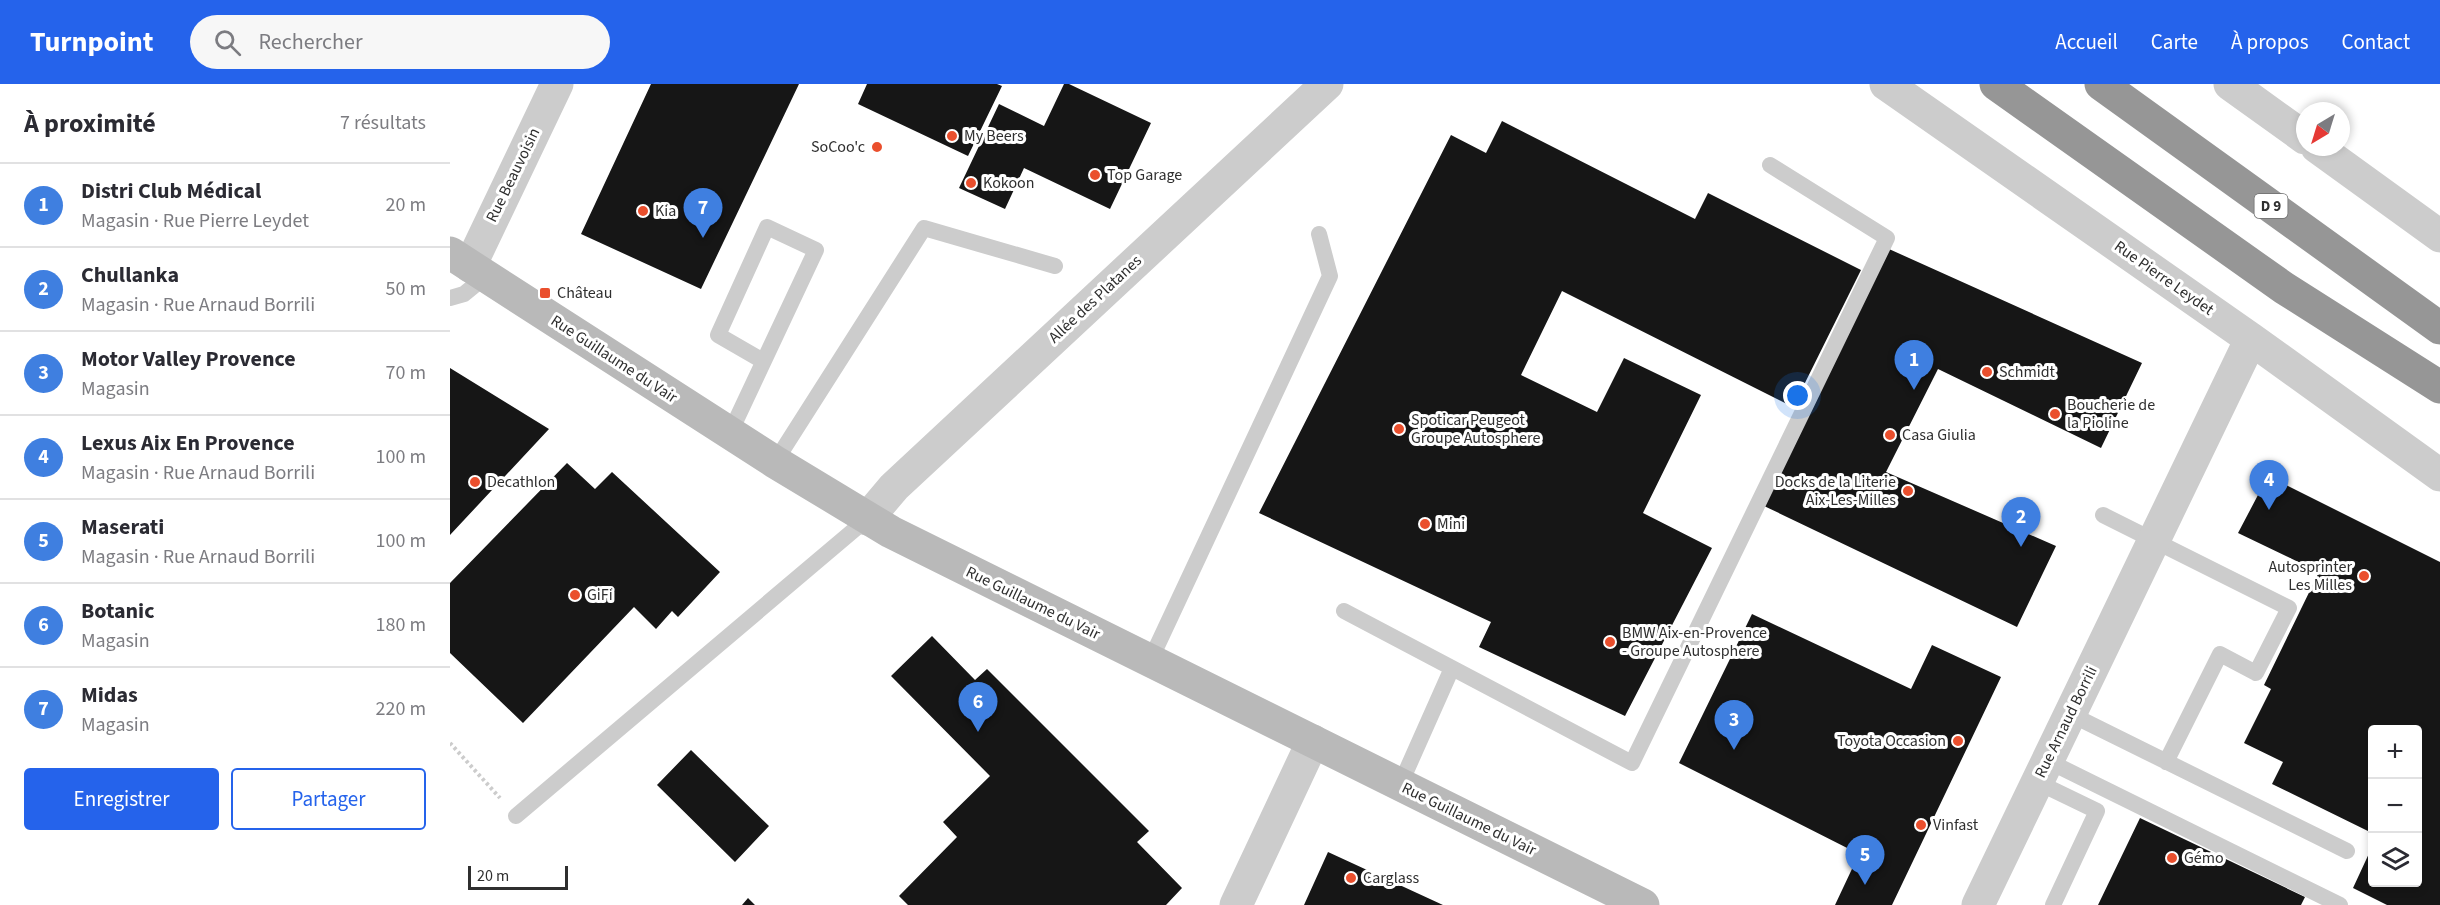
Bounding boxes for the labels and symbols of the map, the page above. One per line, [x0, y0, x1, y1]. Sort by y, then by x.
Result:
north arrow [2296, 102, 2350, 156]
street label: Rue Beauvoisin [481, 124, 545, 226]
place label: My Beers [964, 125, 1024, 147]
marker: My Beers [945, 129, 959, 143]
place label: SoCoo'c [811, 136, 865, 158]
marker: SoCoo'c [870, 140, 884, 154]
place label: Top Garage [1107, 164, 1182, 186]
marker: Top Garage [1088, 168, 1102, 182]
place label: Kokoon [983, 172, 1035, 194]
marker: Kokoon [964, 176, 978, 190]
pin: 7 [684, 188, 722, 238]
road number: D 9 [2254, 194, 2288, 218]
place label: Kia [655, 200, 676, 222]
marker: Kia [636, 204, 650, 218]
street label: Rue Pierre Leydet [2110, 235, 2219, 321]
street label: Allée des Platanes [1044, 250, 1147, 348]
place label: Château [557, 282, 612, 304]
marker: Château [538, 286, 552, 300]
street label: Rue Guillaume du Vair [546, 310, 682, 408]
pin: 1 [1894, 340, 1934, 390]
place label: Schmidt [1999, 361, 2056, 383]
marker: Schmidt [1980, 365, 1994, 379]
your location [1783, 381, 1812, 410]
place label: Boucherie de la Pioline [2067, 394, 2155, 434]
marker: Boucherie de la Pioline [2048, 407, 2062, 421]
place label: Spoticar Peugeot Groupe Autosphere [1411, 409, 1540, 449]
marker: Spoticar Peugeot Groupe Autosphere [1392, 422, 1406, 436]
place label: Casa Giulia [1902, 424, 1976, 446]
marker: Casa Giulia [1883, 428, 1897, 442]
pin: 4 [2250, 460, 2288, 510]
place label: Decathlon [487, 471, 555, 493]
place label: Docks de la Literie Aix-Les-Milles [1775, 471, 1896, 511]
marker: Decathlon [468, 475, 482, 489]
marker: Docks de la Literie Aix-Les-Milles [1901, 484, 1915, 498]
pin: 2 [2002, 498, 2040, 547]
place label: Mini [1437, 513, 1465, 535]
marker: Mini [1418, 517, 1432, 531]
place label: Autosprinter Les Milles [2268, 556, 2352, 596]
street label: Rue Guillaume du Vair [962, 561, 1104, 645]
marker: Autosprinter Les Milles [2357, 569, 2371, 583]
place label: GiFi [587, 584, 613, 606]
marker: GiFi [568, 588, 582, 602]
place label: BMW Aix-en-Provence - Groupe Autosphere [1622, 622, 1767, 662]
marker: BMW Aix-en-Provence - Groupe Autosphere [1603, 635, 1617, 649]
street label: Rue Arnaud Borrili [2029, 662, 2103, 782]
pin: 6 [958, 682, 998, 732]
pin: 3 [1714, 700, 1754, 750]
place label: Toyota Occasion [1837, 730, 1946, 752]
marker: Toyota Occasion [1951, 734, 1965, 748]
street label: Rue Guillaume du Vair [1398, 777, 1540, 861]
place label: Vinfast [1933, 814, 1979, 836]
marker: Vinfast [1914, 818, 1928, 832]
pin: 5 [1846, 836, 1884, 885]
place label: Gémo [2184, 847, 2224, 869]
marker: Gémo [2165, 851, 2179, 865]
scale bar [468, 863, 568, 890]
place label: Carglass [1363, 867, 1420, 889]
marker: Carglass [1344, 871, 1358, 885]

